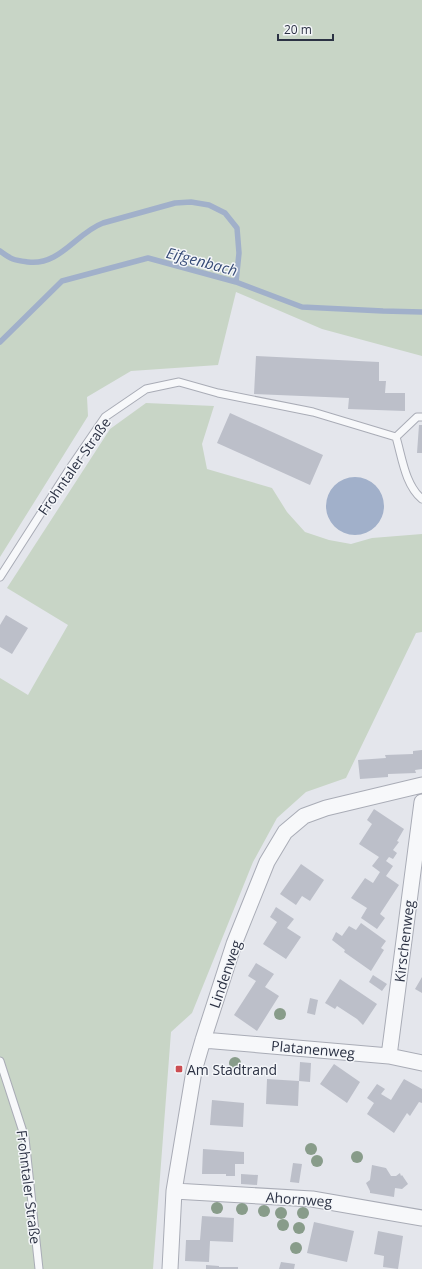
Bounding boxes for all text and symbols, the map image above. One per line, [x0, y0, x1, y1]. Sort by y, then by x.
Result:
scale bar [278, 16, 333, 42]
text: 20 m [284, 21, 312, 38]
water label: Eifgenbach [164, 242, 240, 280]
street label: Frohntaler Straße [33, 413, 115, 518]
street label: Kirschenweg [390, 898, 419, 983]
street label: Lindenweg [204, 937, 246, 1011]
street label: Platanenweg [270, 1036, 356, 1062]
place label: Am Stadtrand [187, 1060, 277, 1079]
marker: Am Stadtrand [174, 1064, 184, 1074]
street label: Frohntaler Straße [13, 1129, 45, 1245]
street label: Ahornweg [265, 1187, 333, 1211]

